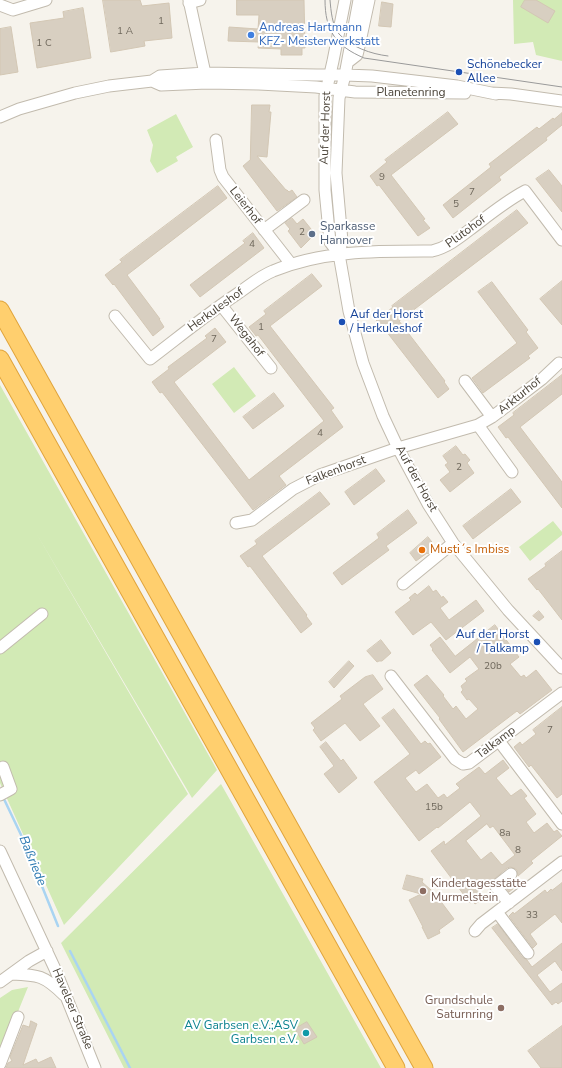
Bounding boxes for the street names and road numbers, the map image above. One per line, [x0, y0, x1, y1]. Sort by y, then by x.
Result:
street label: Planetenring [377, 86, 445, 100]
street label: Auf der Horst [318, 91, 334, 165]
street label: Leierhof [226, 184, 264, 228]
street label: Plutohof [443, 213, 489, 251]
street label: Herkuleshof [185, 285, 247, 335]
street label: Wegahof [225, 312, 267, 360]
street label: Arkturhof [495, 374, 545, 418]
street label: Auf der Horst [392, 443, 440, 515]
street label: Falkenhorst [304, 453, 368, 489]
street label: Talkamp [473, 723, 519, 763]
street label: Havelser Straße [48, 966, 96, 1052]

